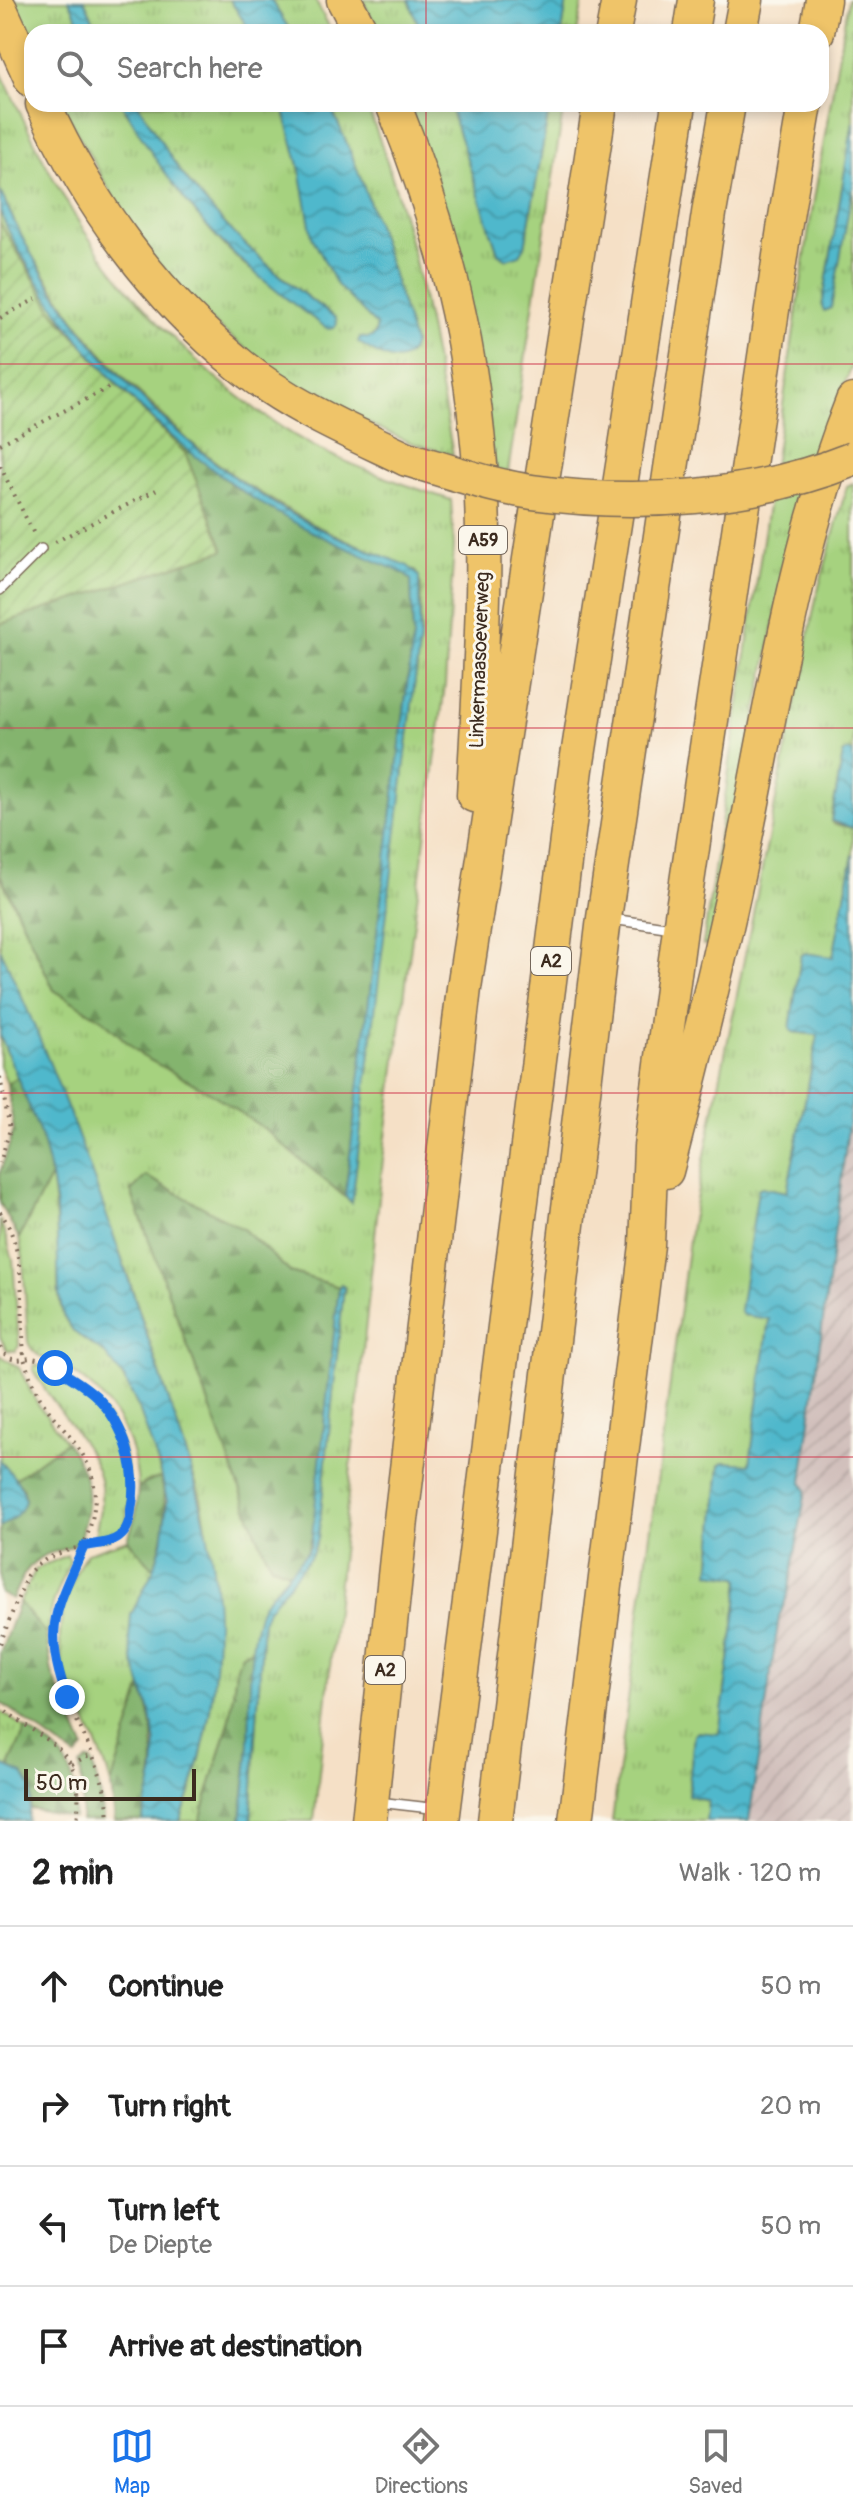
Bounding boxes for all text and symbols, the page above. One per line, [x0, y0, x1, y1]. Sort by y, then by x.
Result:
search box [24, 24, 829, 112]
icon: search [52, 46, 96, 90]
text: Search here [116, 50, 263, 87]
road number: A59 [459, 526, 507, 554]
street label: Linkermaasoeverweg [464, 571, 495, 749]
road number: A2 [531, 947, 571, 975]
route start [37, 1350, 73, 1386]
road number: A2 [365, 1656, 405, 1684]
route end [49, 1679, 85, 1715]
scale bar [24, 1765, 196, 1801]
text: 50 m [36, 1769, 87, 1797]
text: 2 min [32, 1852, 114, 1895]
text: Walk · 120 m [679, 1857, 821, 1889]
icon: ahead [32, 1964, 76, 2008]
text: Continue [108, 1968, 223, 2005]
text: 50 m [760, 1970, 821, 2002]
icon: right [32, 2084, 76, 2128]
text: Turn right [108, 2088, 231, 2125]
text: 20 m [760, 2090, 821, 2122]
text: Turn left [108, 2192, 219, 2229]
icon: left [32, 2204, 76, 2248]
text: 50 m [760, 2210, 821, 2242]
text: De Diepte [108, 2229, 212, 2261]
icon: arrive [32, 2324, 76, 2368]
text: Arrive at destination [108, 2328, 362, 2365]
tab: Map [110, 2424, 154, 2500]
tab: Directions [375, 2424, 468, 2500]
tab: Saved [688, 2424, 743, 2500]

